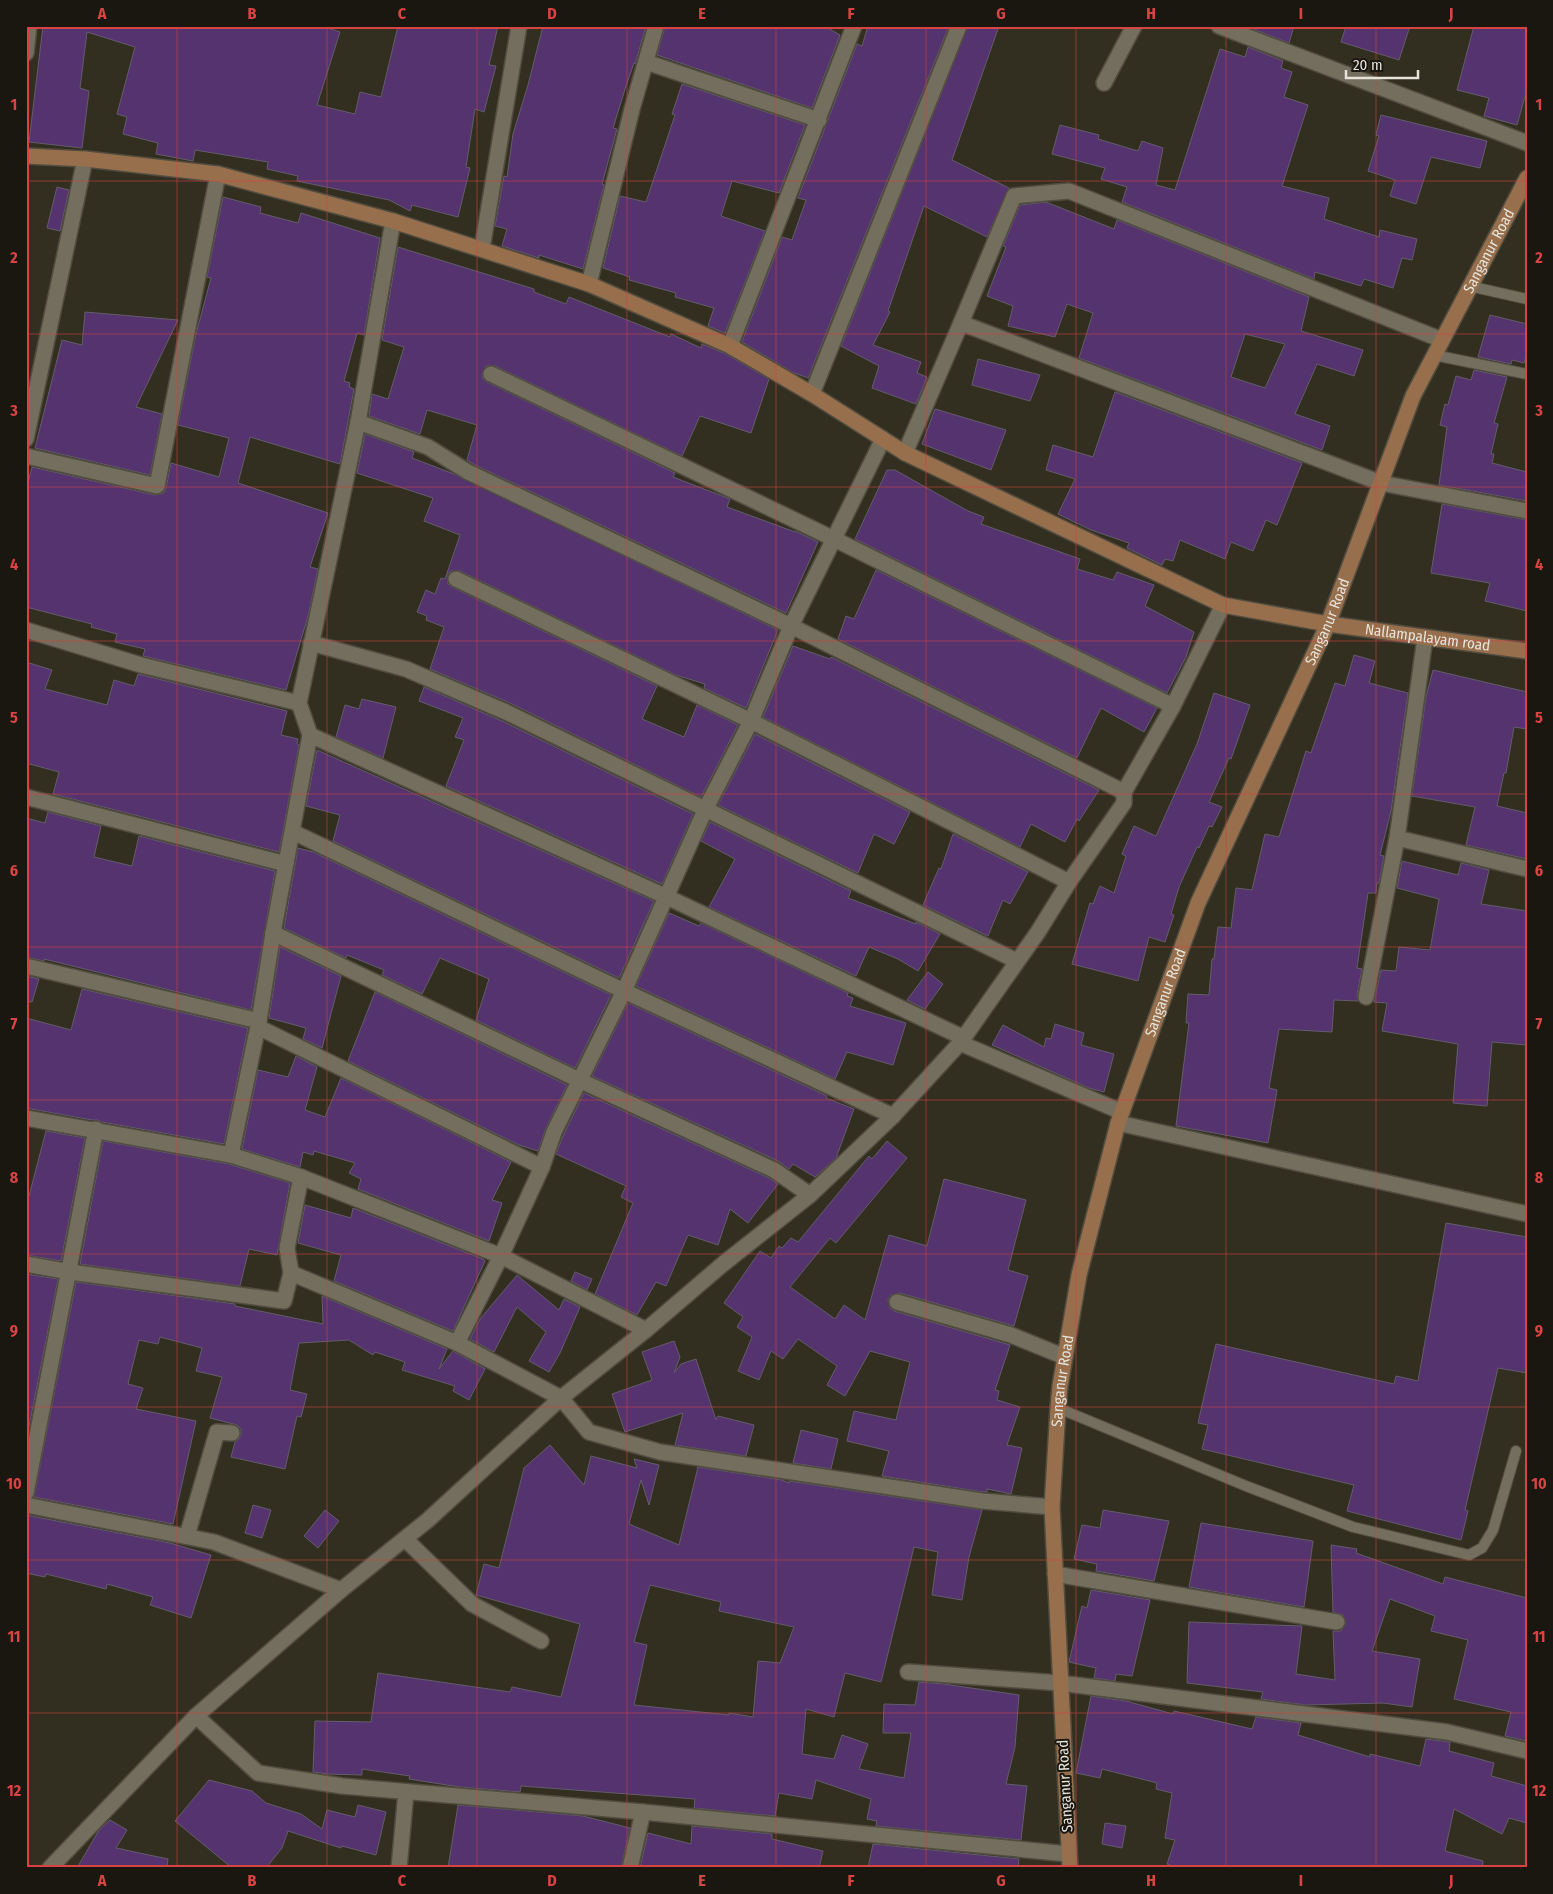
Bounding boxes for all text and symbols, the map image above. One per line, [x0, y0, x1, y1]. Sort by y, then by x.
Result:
text: A [97, 4, 107, 23]
text: B [248, 4, 257, 23]
text: C [398, 4, 407, 23]
text: D [547, 4, 557, 23]
text: E [698, 4, 706, 23]
text: F [847, 4, 855, 23]
text: G [996, 4, 1006, 23]
text: H [1146, 4, 1156, 23]
text: I [1299, 4, 1303, 23]
text: J [1448, 4, 1453, 23]
scale bar [1346, 48, 1418, 80]
text: 20 m [1353, 56, 1383, 74]
text: 1 [11, 95, 17, 114]
text: 1 [1536, 95, 1542, 114]
street label: Sanganur Road [1459, 206, 1518, 296]
text: 2 [9, 248, 18, 267]
text: 2 [1534, 248, 1543, 267]
text: 3 [9, 401, 18, 420]
text: 3 [1534, 401, 1543, 420]
text: 4 [10, 555, 18, 574]
text: 4 [1535, 555, 1543, 574]
street label: Sanganur Road [1301, 576, 1353, 668]
street label: Nallampalayam road [1364, 620, 1491, 655]
text: 5 [10, 708, 18, 727]
text: 5 [1535, 708, 1543, 727]
text: 6 [10, 861, 18, 880]
text: 6 [1535, 861, 1543, 880]
street label: Sanganur Road [1141, 946, 1190, 1039]
text: 7 [11, 1014, 18, 1033]
text: 7 [1536, 1014, 1543, 1033]
text: 8 [10, 1168, 19, 1187]
text: 8 [1535, 1168, 1544, 1187]
text: 9 [10, 1321, 18, 1340]
text: 9 [1535, 1321, 1543, 1340]
street label: Sanganur Road [1048, 1334, 1078, 1427]
text: 10 [6, 1474, 22, 1493]
text: 10 [1531, 1474, 1547, 1493]
text: 11 [7, 1627, 21, 1646]
text: 11 [1532, 1627, 1546, 1646]
street label: Sanganur Road [1054, 1739, 1076, 1833]
text: 12 [7, 1781, 22, 1800]
text: 12 [1532, 1781, 1547, 1800]
text: A [97, 1871, 107, 1890]
text: B [248, 1871, 257, 1890]
text: C [398, 1871, 407, 1890]
text: D [547, 1871, 557, 1890]
text: E [698, 1871, 706, 1890]
text: F [847, 1871, 855, 1890]
text: G [996, 1871, 1006, 1890]
text: H [1146, 1871, 1156, 1890]
text: I [1299, 1871, 1303, 1890]
text: J [1448, 1871, 1453, 1890]

